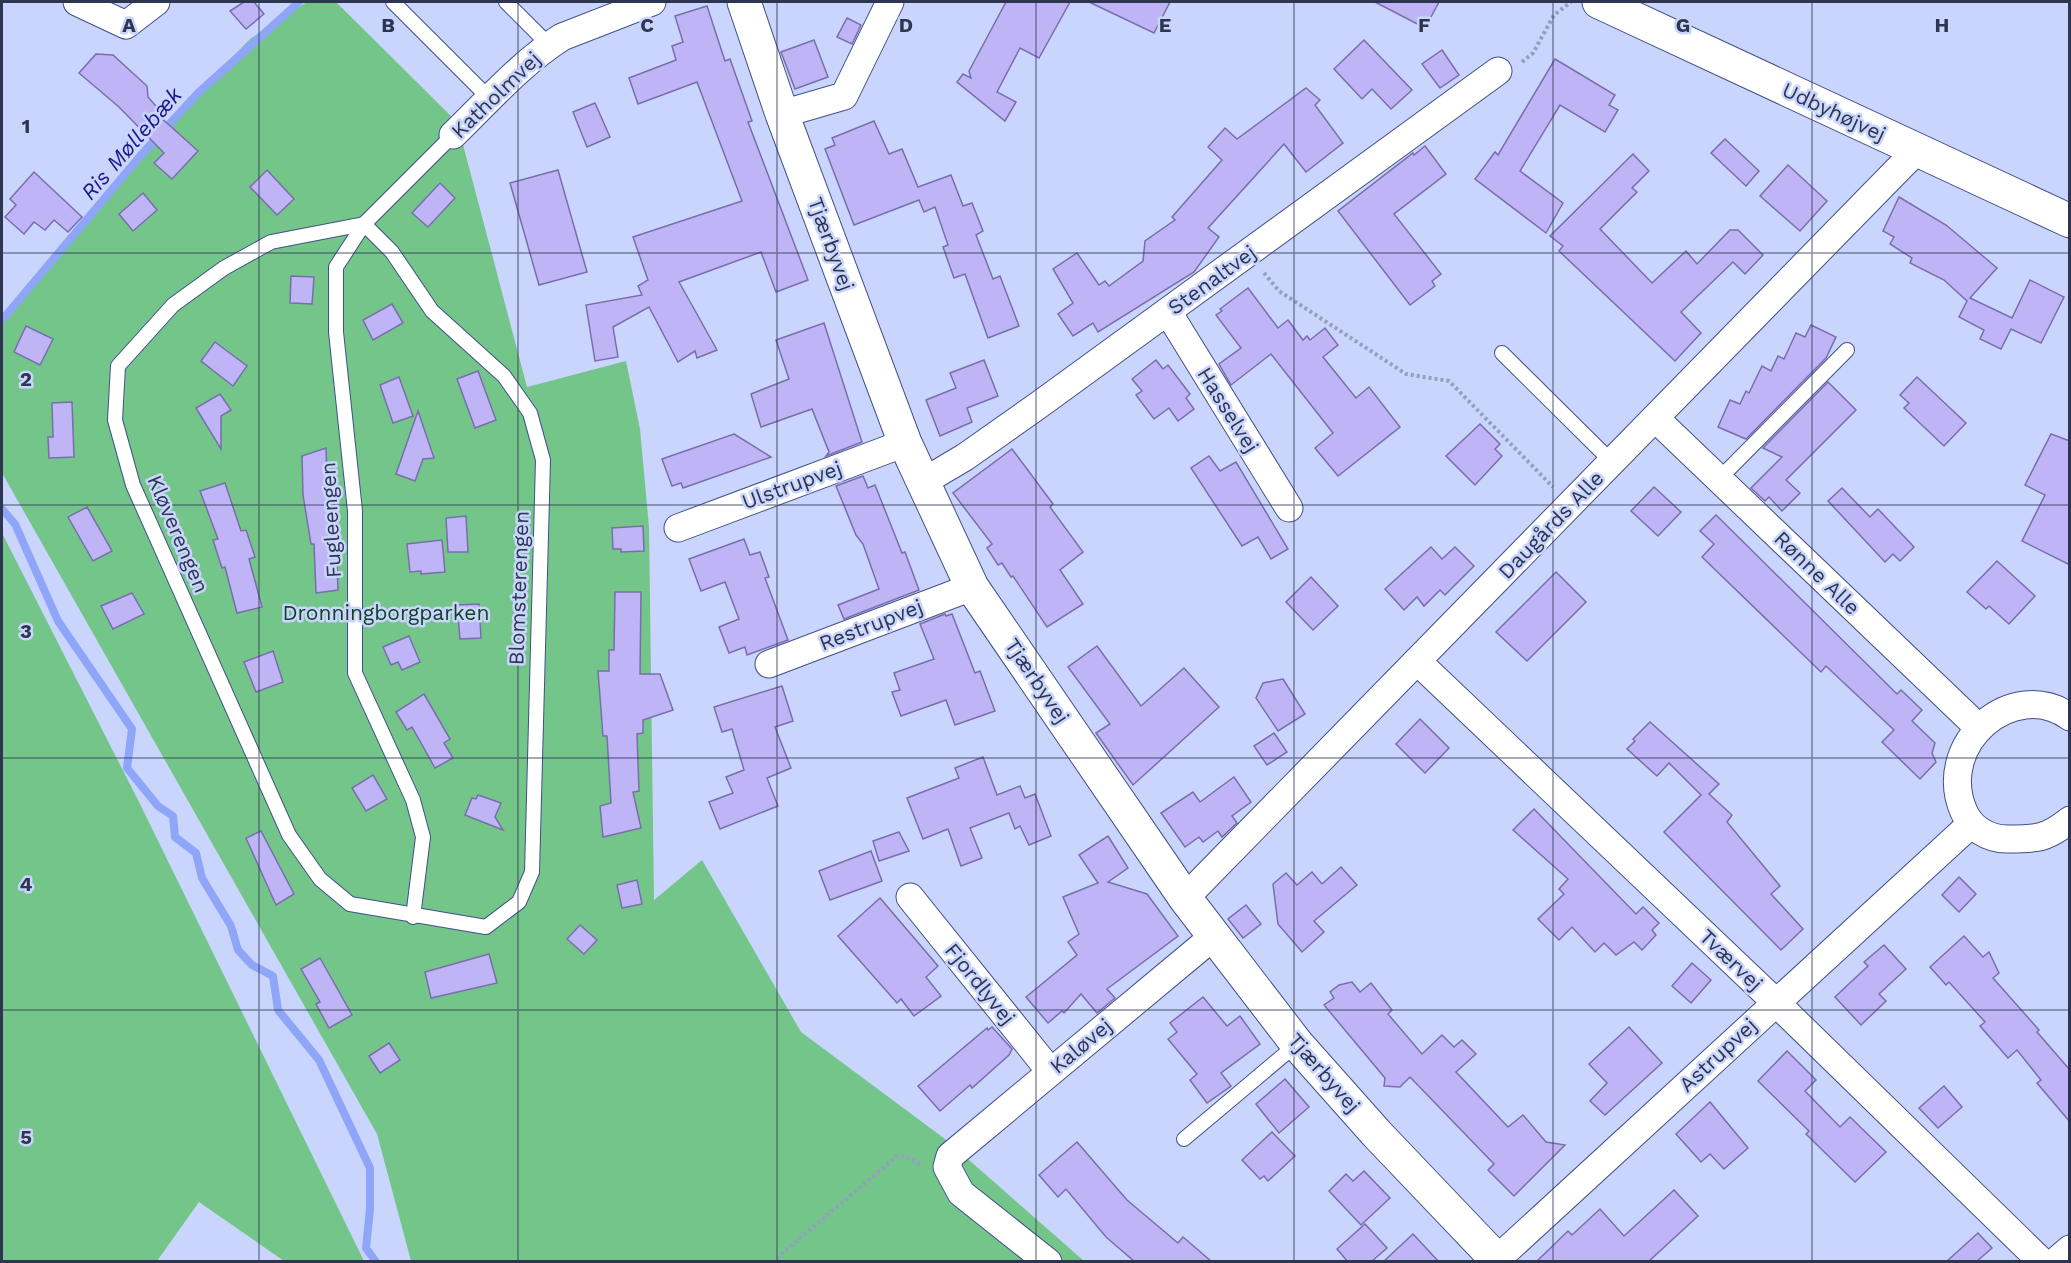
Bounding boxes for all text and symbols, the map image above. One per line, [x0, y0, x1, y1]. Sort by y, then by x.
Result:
text: A [122, 13, 136, 37]
text: B [381, 13, 395, 37]
text: C [640, 13, 654, 37]
text: D [899, 13, 913, 37]
text: E [1159, 13, 1171, 37]
text: F [1418, 13, 1430, 37]
text: G [1676, 13, 1690, 37]
text: H [1935, 13, 1949, 37]
street label: Katholmvej [446, 46, 545, 143]
street label: Udbyhøjvej [1778, 77, 1890, 146]
water label: Ris Møllebæk [76, 81, 187, 204]
text: 1 [22, 114, 30, 138]
street label: Tjærbyvej [803, 194, 860, 294]
street label: Stenaltvej [1163, 239, 1261, 320]
street label: Hasselvej [1192, 362, 1264, 457]
text: 2 [20, 367, 32, 391]
street label: Ulstrupvej [739, 455, 845, 514]
street label: Fugleengen [315, 461, 346, 579]
street label: Daugårds Alle [1493, 465, 1608, 584]
street label: Kløverengen [142, 471, 214, 596]
street label: Blomsterengen [503, 510, 534, 666]
street label: Rønne Alle [1769, 526, 1865, 620]
street label: Restrupvej [816, 593, 926, 656]
park label: Dronningborgparken [283, 600, 489, 625]
text: 3 [20, 619, 32, 643]
street label: Tjærbyvej [1000, 633, 1075, 728]
text: 4 [20, 872, 33, 896]
street label: Tværvej [1695, 924, 1768, 996]
street label: Fjordlyvej [940, 938, 1021, 1030]
street label: Astrupvej [1674, 1012, 1762, 1097]
street label: Kaløvej [1045, 1013, 1117, 1079]
street label: Tjærbyvej [1283, 1028, 1366, 1118]
text: 5 [20, 1125, 32, 1149]

